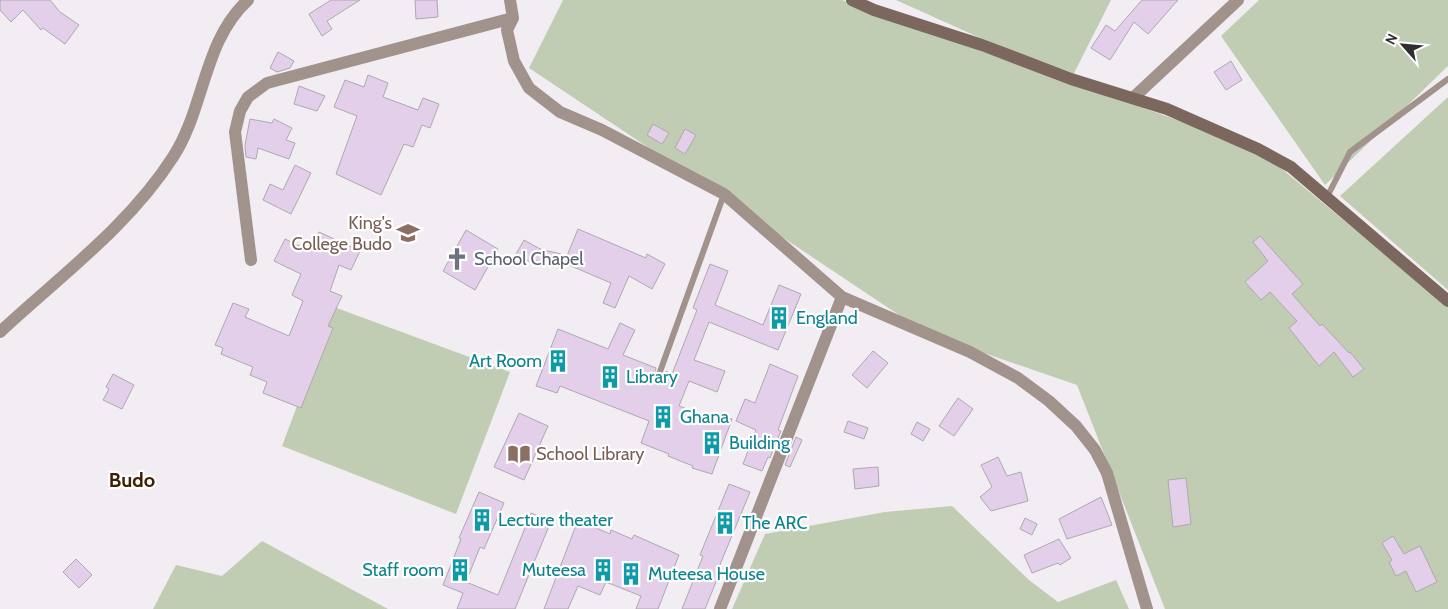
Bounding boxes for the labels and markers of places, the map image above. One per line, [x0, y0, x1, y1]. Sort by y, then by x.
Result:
place label: King's College Budo [291, 212, 392, 255]
school or university icon: King's College Budo [395, 220, 421, 246]
church icon: School Chapel [444, 246, 470, 272]
place label: School Chapel [474, 248, 584, 270]
building icon: England [766, 305, 792, 331]
place label: England [796, 307, 858, 329]
building icon: Art Room [545, 348, 571, 374]
place label: Art Room [469, 350, 542, 372]
building icon: Library [597, 364, 623, 390]
place label: Library [626, 366, 678, 388]
building icon: Ghana [650, 404, 676, 430]
place label: Ghana [680, 406, 729, 428]
building icon: Building [699, 430, 725, 456]
place label: Building [729, 432, 791, 454]
library icon: School Library [506, 441, 532, 467]
place label: School Library [536, 443, 644, 465]
building icon: Lecture theater [469, 507, 495, 533]
place label: Lecture theater [498, 509, 613, 531]
building icon: The ARC [712, 510, 738, 536]
place label: The ARC [742, 512, 808, 534]
building icon: Staff room [447, 557, 473, 583]
building icon: Muteesa [590, 557, 616, 583]
place label: Staff room [362, 559, 444, 581]
place label: Muteesa [522, 559, 586, 581]
building icon: Muteesa House [618, 561, 644, 587]
place label: Muteesa House [648, 563, 765, 585]

